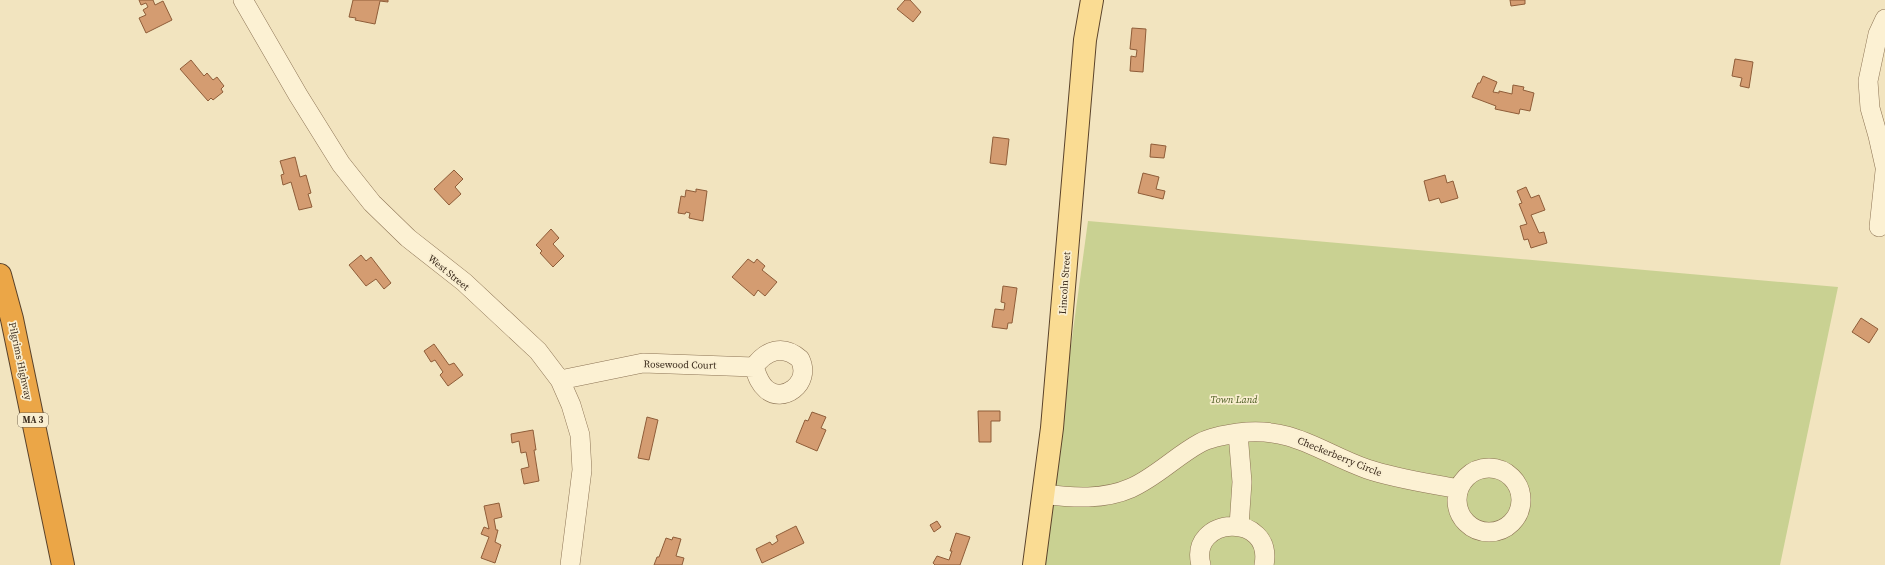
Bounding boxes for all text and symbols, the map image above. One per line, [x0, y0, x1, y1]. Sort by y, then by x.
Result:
street label: Lincoln Street [1056, 251, 1073, 315]
street label: West Street [425, 252, 473, 294]
street label: Pilgrims Highway [6, 321, 35, 402]
street label: Rosewood Court [643, 357, 717, 372]
park label: Town Land [1210, 393, 1258, 406]
road number: MA 3 [18, 413, 48, 427]
street label: Checkerberry Circle [1296, 434, 1384, 479]

